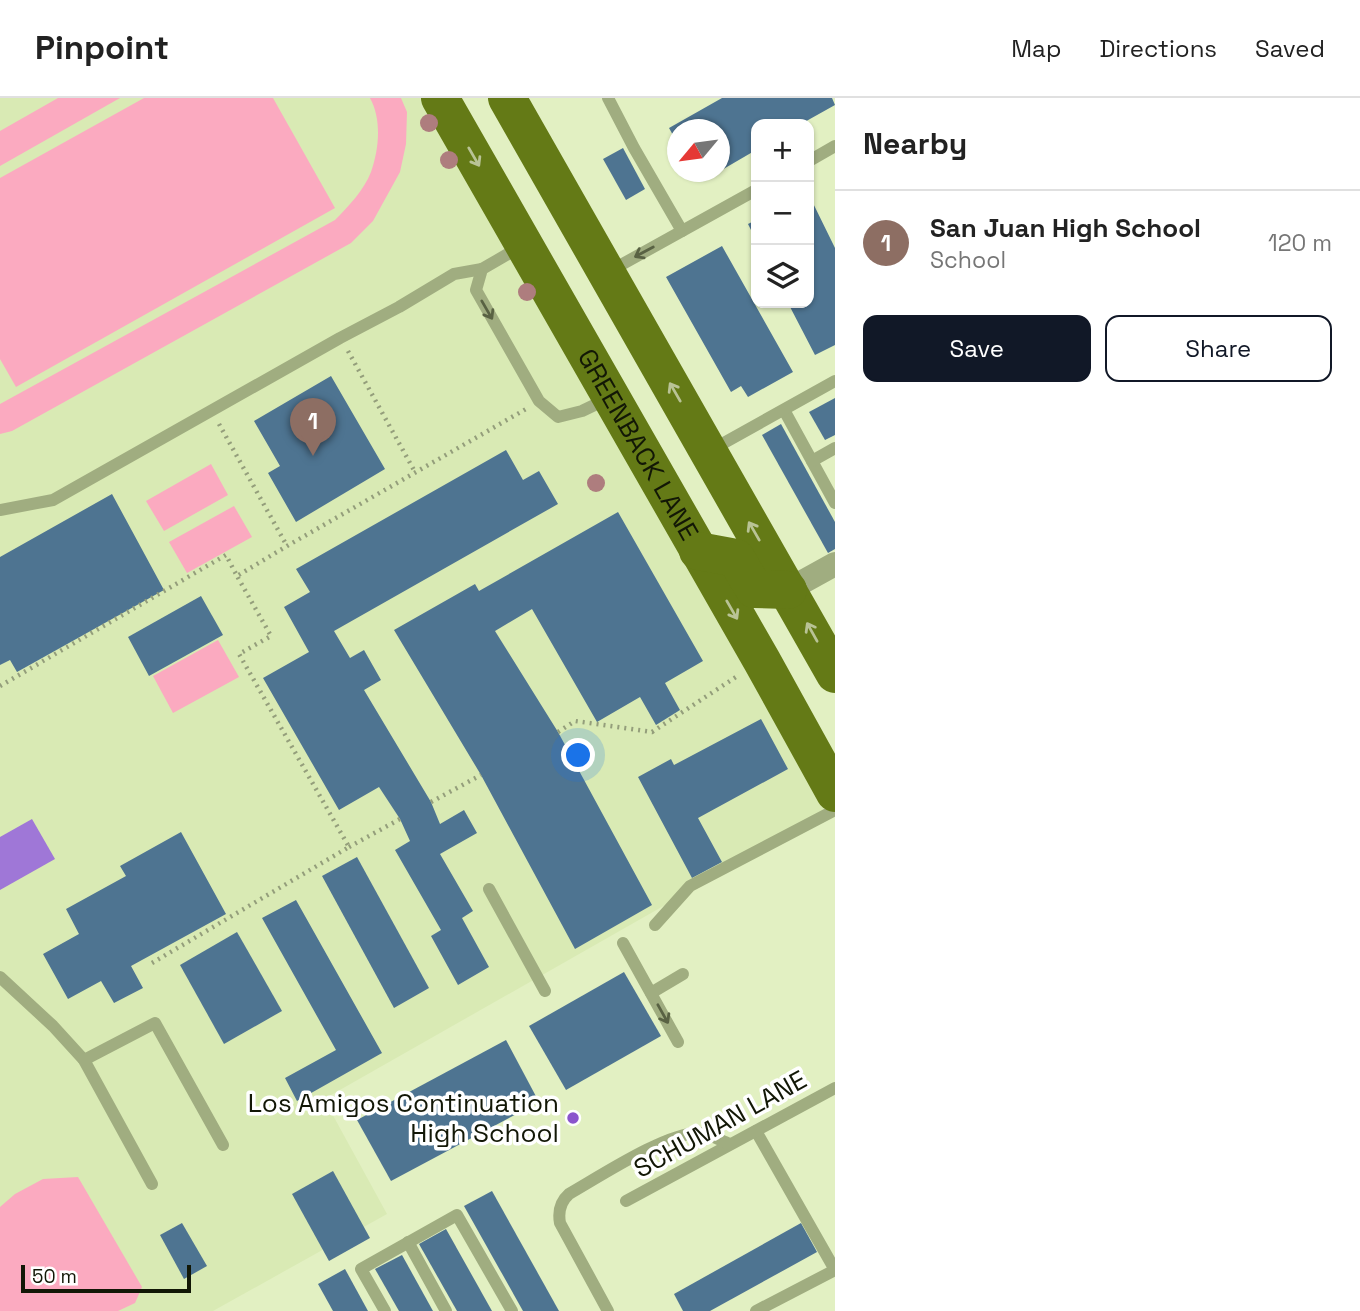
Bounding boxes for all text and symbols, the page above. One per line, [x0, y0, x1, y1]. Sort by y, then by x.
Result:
text: Pinpoint [35, 27, 169, 69]
text: Map [1011, 33, 1061, 64]
text: Directions [1099, 33, 1217, 64]
text: Saved [1255, 33, 1325, 64]
north arrow [667, 119, 730, 182]
map controls [751, 119, 814, 308]
button: + [751, 119, 814, 182]
text: Nearby [863, 124, 967, 163]
one-way arrow [467, 147, 481, 167]
button: − [751, 182, 814, 245]
text: San Juan High School [930, 211, 1201, 245]
text: 1 [881, 228, 891, 258]
text: 120 m [1268, 228, 1332, 258]
one-way arrow [635, 245, 655, 259]
button: layers [751, 245, 814, 308]
text: School [930, 245, 1006, 275]
one-way arrow [480, 299, 494, 319]
button: Save [863, 315, 1091, 382]
button: Share [1105, 315, 1332, 382]
street label: GREENBACK LANE [570, 343, 706, 546]
one-way arrow [668, 383, 682, 403]
pin: 1 [290, 398, 336, 456]
one-way arrow [747, 522, 761, 542]
one-way arrow [725, 599, 739, 619]
one-way arrow [805, 622, 818, 643]
your location [561, 738, 595, 772]
one-way arrow [657, 1003, 670, 1024]
street label: SCHUMAN LANE [628, 1063, 812, 1185]
place label: Los Amigos Continuation High School [248, 1086, 559, 1150]
marker: Los Amigos Continuation High School [565, 1110, 581, 1126]
scale bar [21, 1262, 191, 1294]
text: 50 m [32, 1264, 77, 1289]

